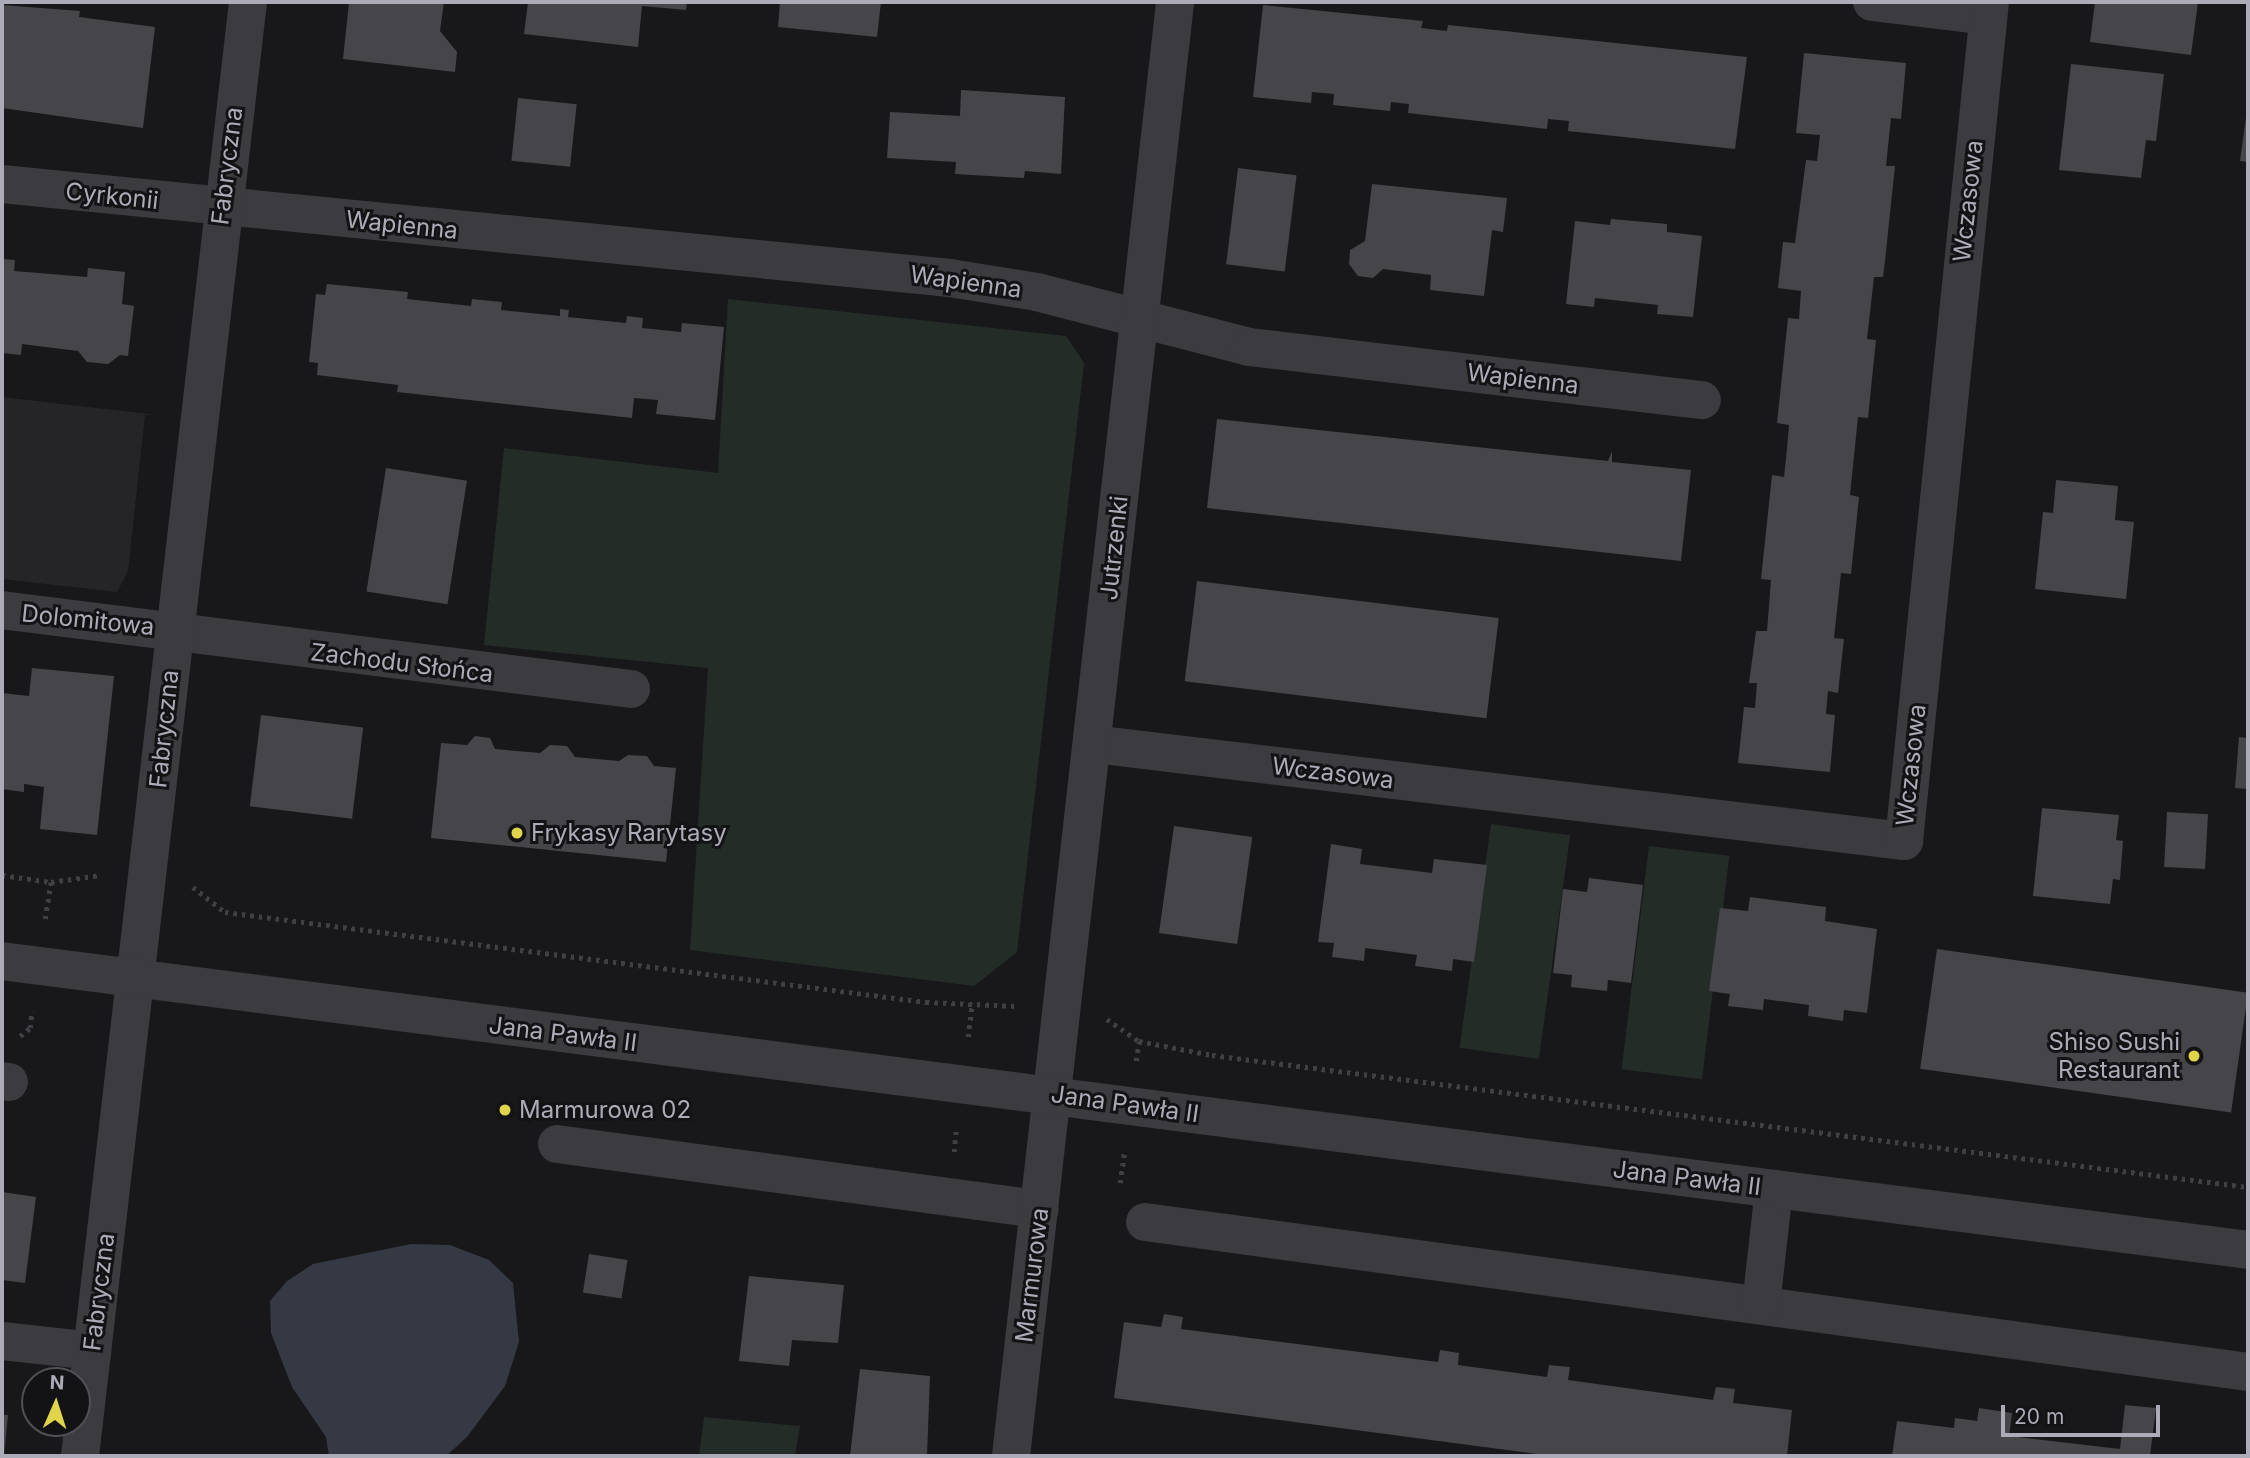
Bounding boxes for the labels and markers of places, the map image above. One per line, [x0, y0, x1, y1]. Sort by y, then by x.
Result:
place label: Frykasy Rarytasy [531, 819, 727, 847]
marker: Frykasy Rarytasy [509, 825, 525, 841]
place label: Shiso Sushi Restaurant [2049, 1028, 2180, 1084]
marker: Shiso Sushi Restaurant [2186, 1048, 2202, 1064]
place label: Marmurowa 02 [519, 1096, 691, 1124]
marker: Marmurowa 02 [497, 1102, 513, 1118]

